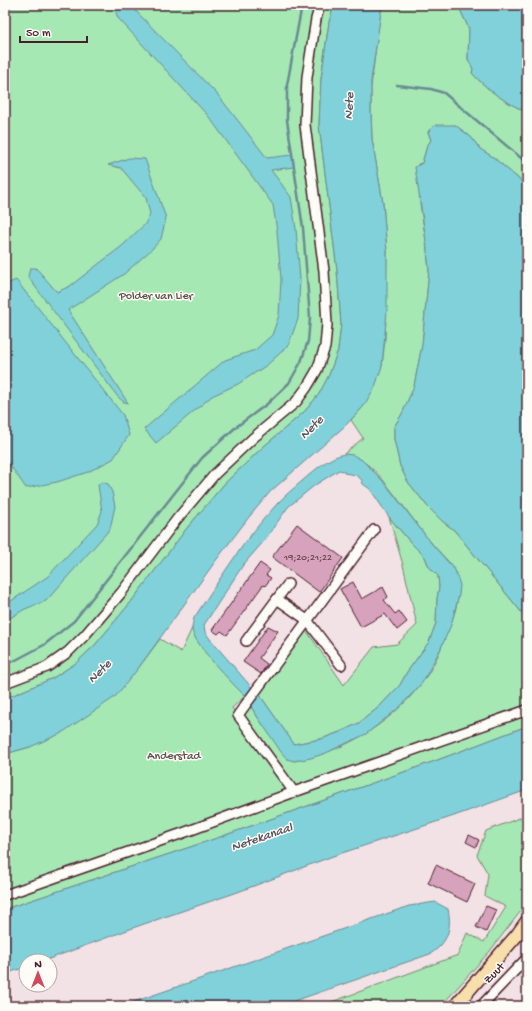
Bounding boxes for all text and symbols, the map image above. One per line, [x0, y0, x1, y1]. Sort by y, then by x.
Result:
scale bar [20, 18, 87, 44]
text: 50 m [26, 27, 51, 41]
water label: Nete [342, 91, 358, 120]
park label: Polder van Lier [118, 290, 195, 304]
water label: Nete [297, 412, 328, 443]
house number: 19;20;21;22 [283, 552, 332, 564]
water label: Nete [85, 656, 116, 687]
park label: Anderstad [147, 750, 202, 764]
water label: Netekanaal [229, 820, 296, 855]
north arrow [18, 953, 58, 993]
text: N [34, 959, 42, 971]
street label: Zuut [482, 960, 509, 987]

